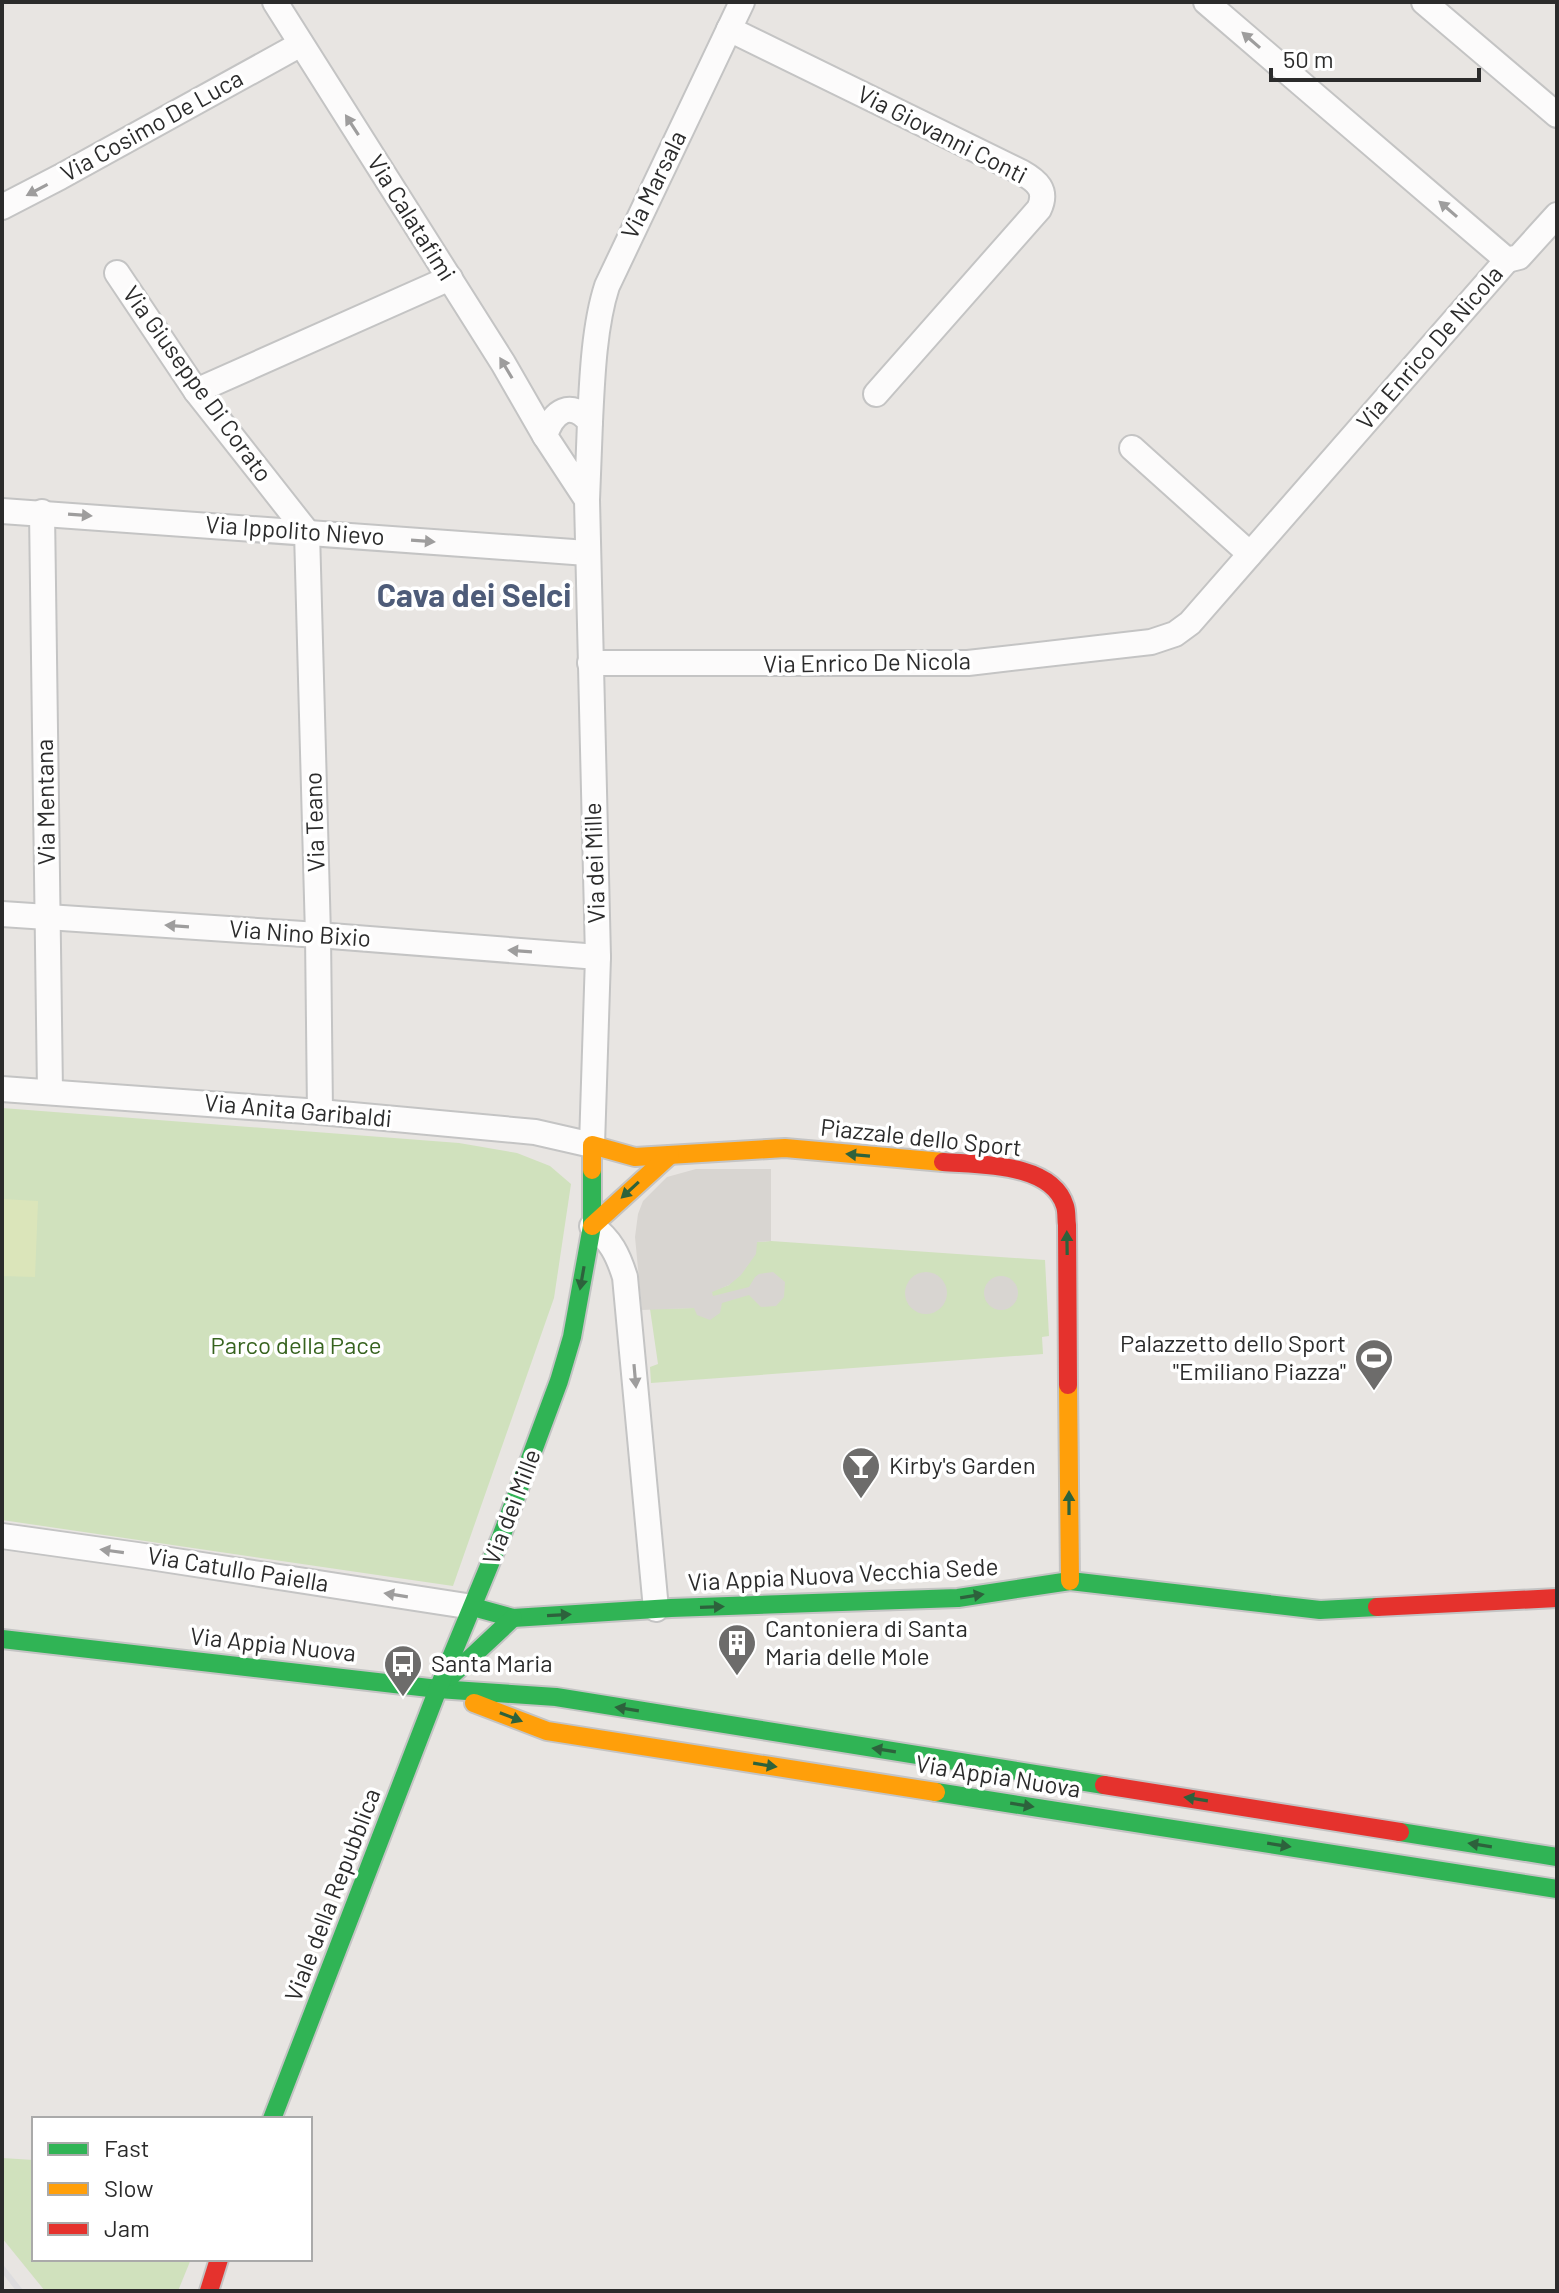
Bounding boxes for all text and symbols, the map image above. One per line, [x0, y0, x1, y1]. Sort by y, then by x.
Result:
one-way arrow [1241, 32, 1261, 49]
scale bar [1271, 32, 1479, 82]
text: 50 m [1283, 44, 1334, 73]
street label: Via Cosimo De Luca [55, 63, 247, 187]
street label: Via Giovanni Conti [853, 78, 1032, 189]
one-way arrow [345, 114, 359, 136]
street label: Via Marsala [614, 125, 691, 243]
street label: Via Calatafimi [362, 149, 463, 286]
one-way arrow [25, 183, 48, 196]
one-way arrow [1438, 201, 1458, 218]
street label: Via Enrico De Nicola [1350, 259, 1508, 435]
street label: Via Giuseppe Di Corato [117, 280, 279, 487]
one-way arrow [499, 357, 513, 379]
one-way arrow [68, 509, 93, 522]
street label: Via Ippolito Nievo [204, 509, 386, 550]
one-way arrow [411, 535, 436, 548]
district label: Cava dei Selci [377, 575, 571, 613]
street label: Via Enrico De Nicola [763, 645, 971, 678]
street label: Via Mentana [29, 739, 60, 865]
street label: Via Teano [297, 772, 330, 873]
street label: Via dei Mille [577, 802, 610, 924]
street label: Via Nino Bixio [228, 913, 372, 952]
one-way arrow [164, 919, 189, 932]
one-way arrow [507, 944, 532, 957]
street label: Via Anita Garibaldi [203, 1087, 393, 1132]
street label: Piazzale dello Sport [819, 1112, 1023, 1161]
one-way arrow [845, 1148, 870, 1161]
one-way arrow [621, 1180, 640, 1199]
one-way arrow [1061, 1230, 1074, 1255]
one-way arrow [576, 1266, 588, 1291]
place label: Palazzetto dello Sport "Emiliano Piazza" [1120, 1328, 1346, 1385]
park label: Parco della Pace [211, 1330, 381, 1359]
sports icon: Palazzetto dello Sport "Emiliano Piazza" [1353, 1337, 1395, 1392]
one-way arrow [628, 1364, 641, 1389]
street label: Via dei Mille [475, 1445, 546, 1568]
bar icon: Kirby's Garden [840, 1445, 882, 1500]
place label: Kirby's Garden [889, 1450, 1036, 1479]
one-way arrow [1063, 1490, 1075, 1515]
street label: Via Catullo Paiella [146, 1540, 331, 1597]
one-way arrow [99, 1544, 124, 1557]
street label: Via Appia Nuova Vecchia Sede [687, 1551, 999, 1596]
one-way arrow [383, 1588, 408, 1601]
one-way arrow [960, 1589, 985, 1602]
one-way arrow [700, 1601, 725, 1613]
one-way arrow [547, 1608, 572, 1621]
place label: Cantoniera di Santa Maria delle Mole [765, 1613, 968, 1670]
street label: Via Appia Nuova [189, 1620, 358, 1667]
building icon: Cantoniera di Santa Maria delle Mole [716, 1622, 758, 1677]
bus stop icon: Santa Maria [382, 1643, 424, 1698]
place label: Santa Maria [431, 1648, 553, 1677]
one-way arrow [614, 1702, 639, 1714]
one-way arrow [499, 1711, 523, 1724]
one-way arrow [871, 1743, 896, 1755]
street label: Via Appia Nuova [914, 1748, 1083, 1803]
one-way arrow [753, 1759, 778, 1772]
street label: Viale della Repubblica [278, 1784, 386, 2005]
one-way arrow [1183, 1793, 1208, 1805]
one-way arrow [1010, 1799, 1035, 1812]
one-way arrow [1467, 1838, 1492, 1850]
one-way arrow [1267, 1840, 1292, 1852]
legend [32, 2117, 312, 2261]
text: Fast [104, 2133, 149, 2162]
text: Slow [104, 2173, 153, 2202]
text: Jam [104, 2213, 150, 2242]

